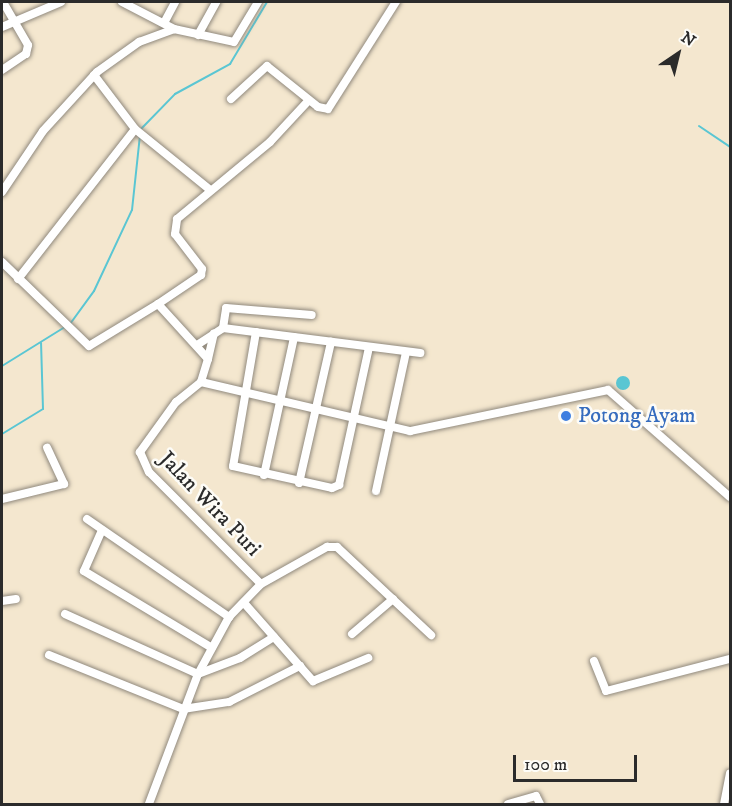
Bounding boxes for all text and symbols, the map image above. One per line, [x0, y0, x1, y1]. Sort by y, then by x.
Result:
north arrow [648, 24, 708, 84]
text: N [677, 27, 699, 51]
place label: Potong Ayam [578, 403, 696, 429]
marker: Potong Ayam [559, 409, 573, 423]
street label: Jalan Wira Puri [154, 446, 266, 562]
scale bar [516, 743, 640, 781]
text: 100 m [524, 754, 567, 776]

